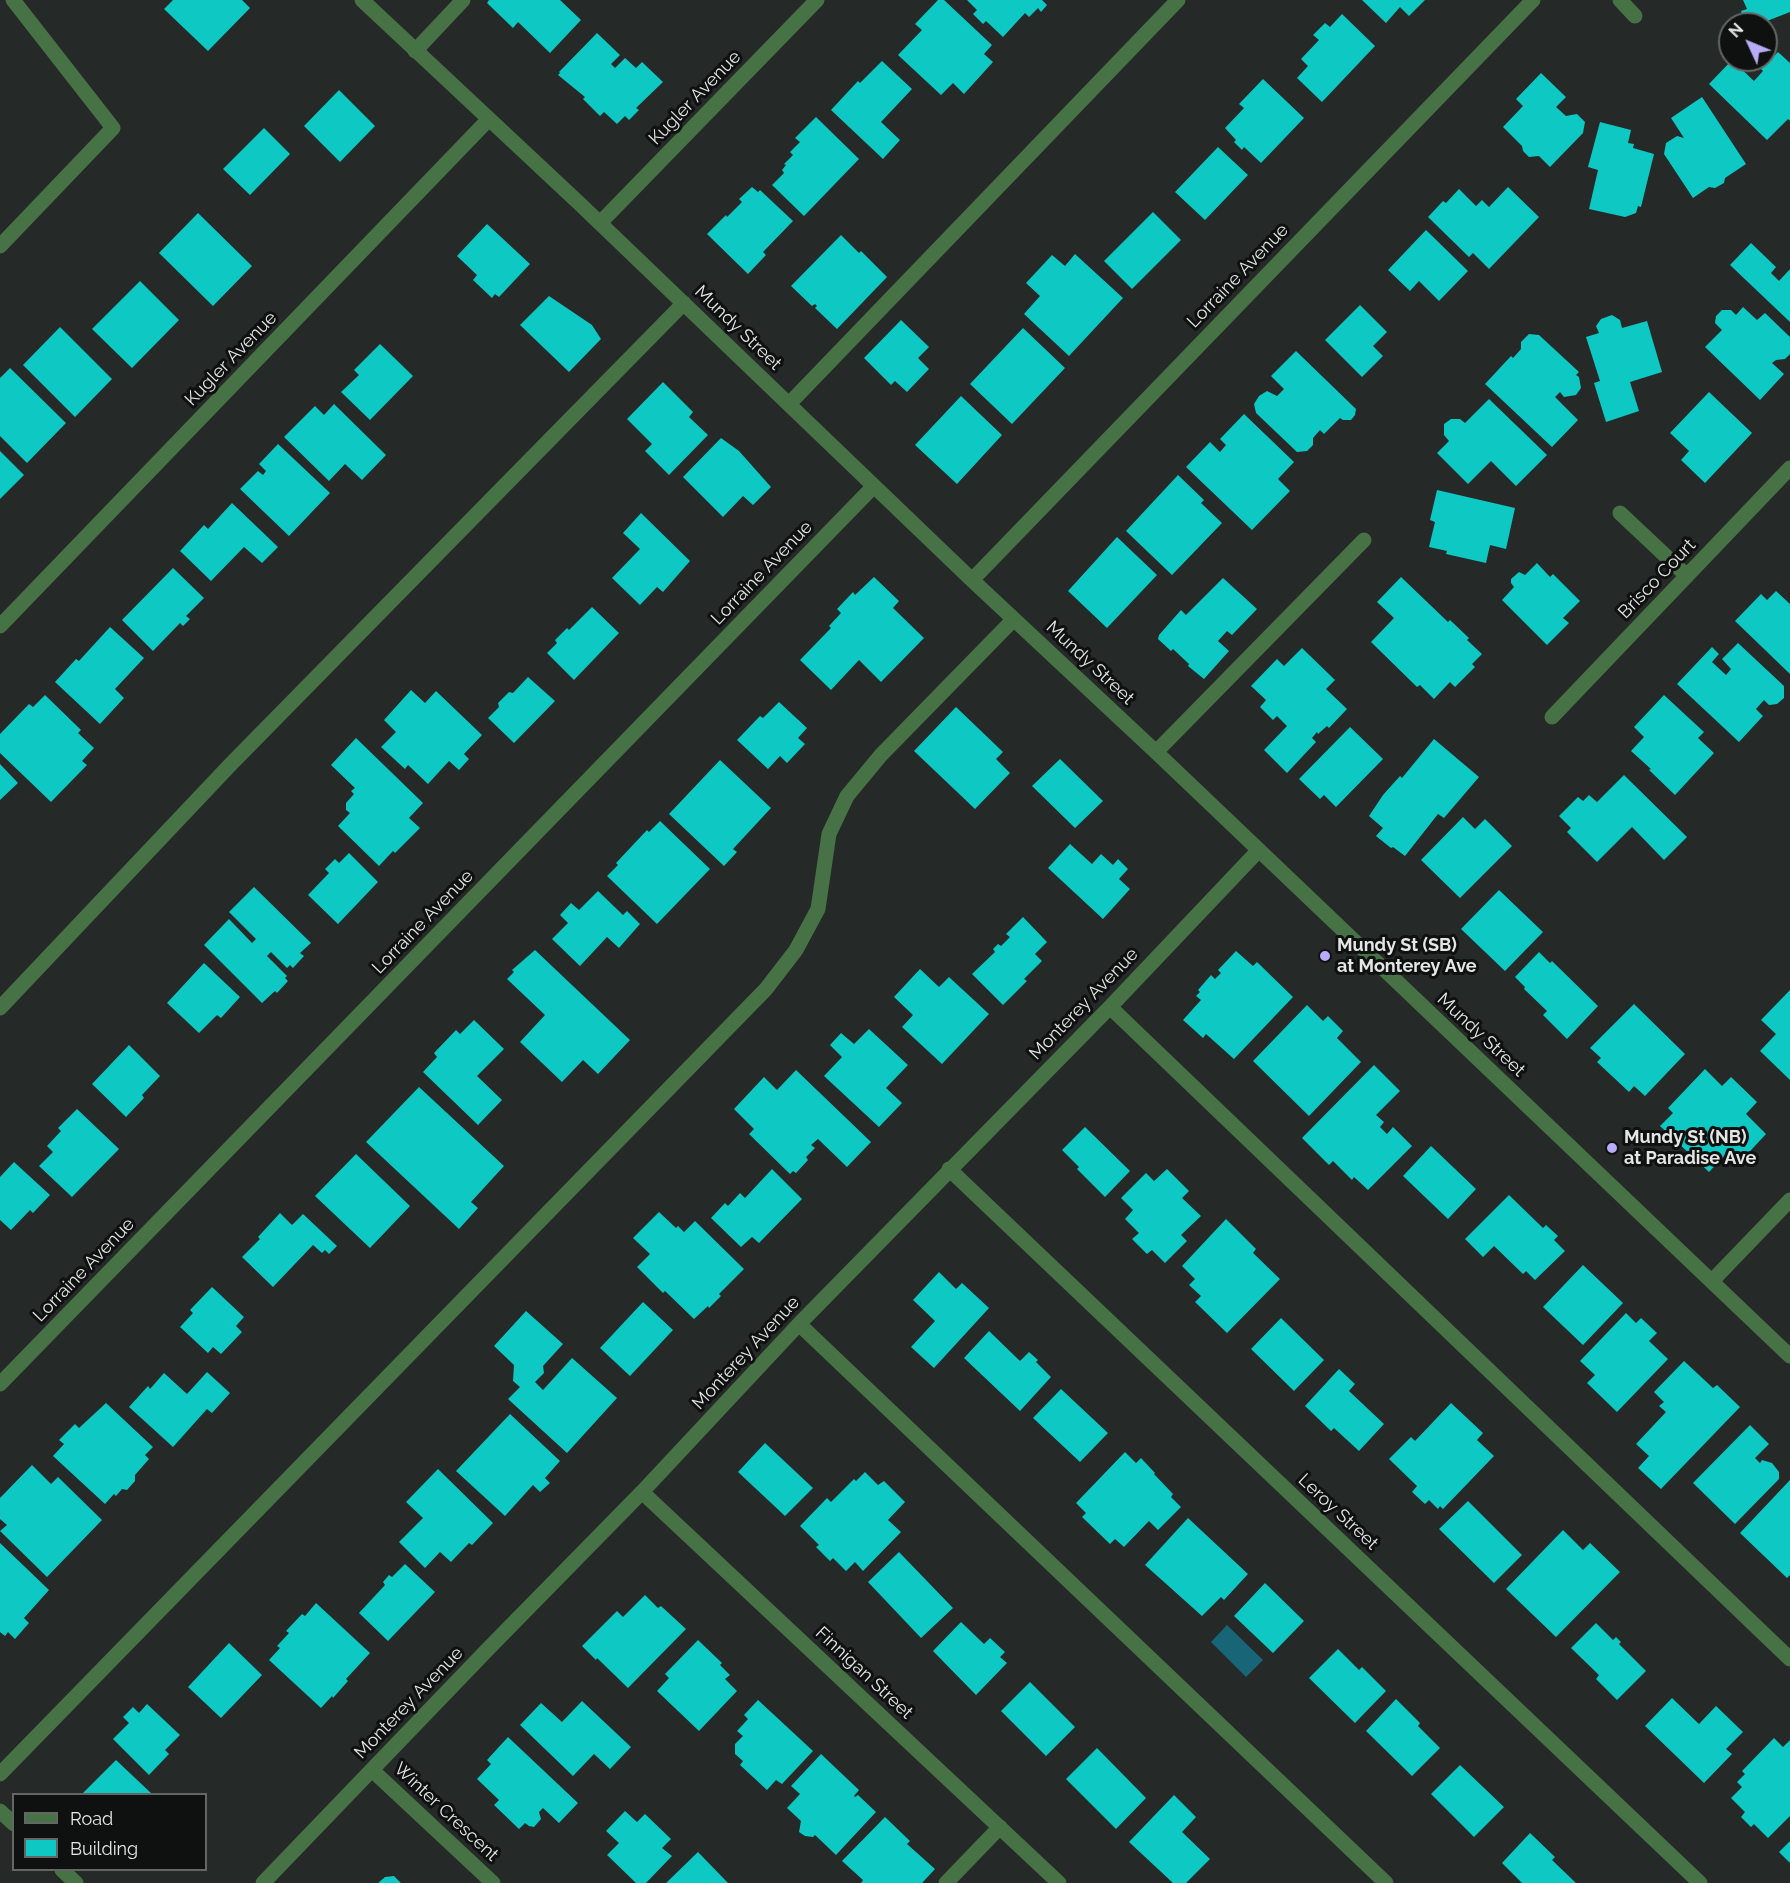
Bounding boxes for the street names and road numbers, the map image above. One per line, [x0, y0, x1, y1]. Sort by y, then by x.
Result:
street label: Kugler Avenue [645, 46, 745, 150]
street label: Lorraine Avenue [1183, 220, 1293, 332]
street label: Mundy Street [690, 281, 786, 375]
street label: Kugler Avenue [181, 307, 281, 411]
street label: Lorraine Avenue [707, 517, 817, 629]
street label: Brisco Court [1614, 535, 1700, 623]
street label: Mundy Street [1042, 617, 1138, 709]
street label: Lorraine Avenue [368, 866, 478, 978]
street label: Monterey Avenue [1025, 944, 1143, 1064]
street label: Mundy Street [1433, 989, 1529, 1081]
street label: Lorraine Avenue [29, 1214, 139, 1326]
street label: Monterey Avenue [688, 1292, 804, 1414]
street label: Leroy Street [1294, 1469, 1382, 1555]
street label: Finnigan Street [811, 1622, 917, 1724]
street label: Monterey Avenue [350, 1643, 468, 1763]
street label: Winter Crescent [389, 1758, 503, 1866]

